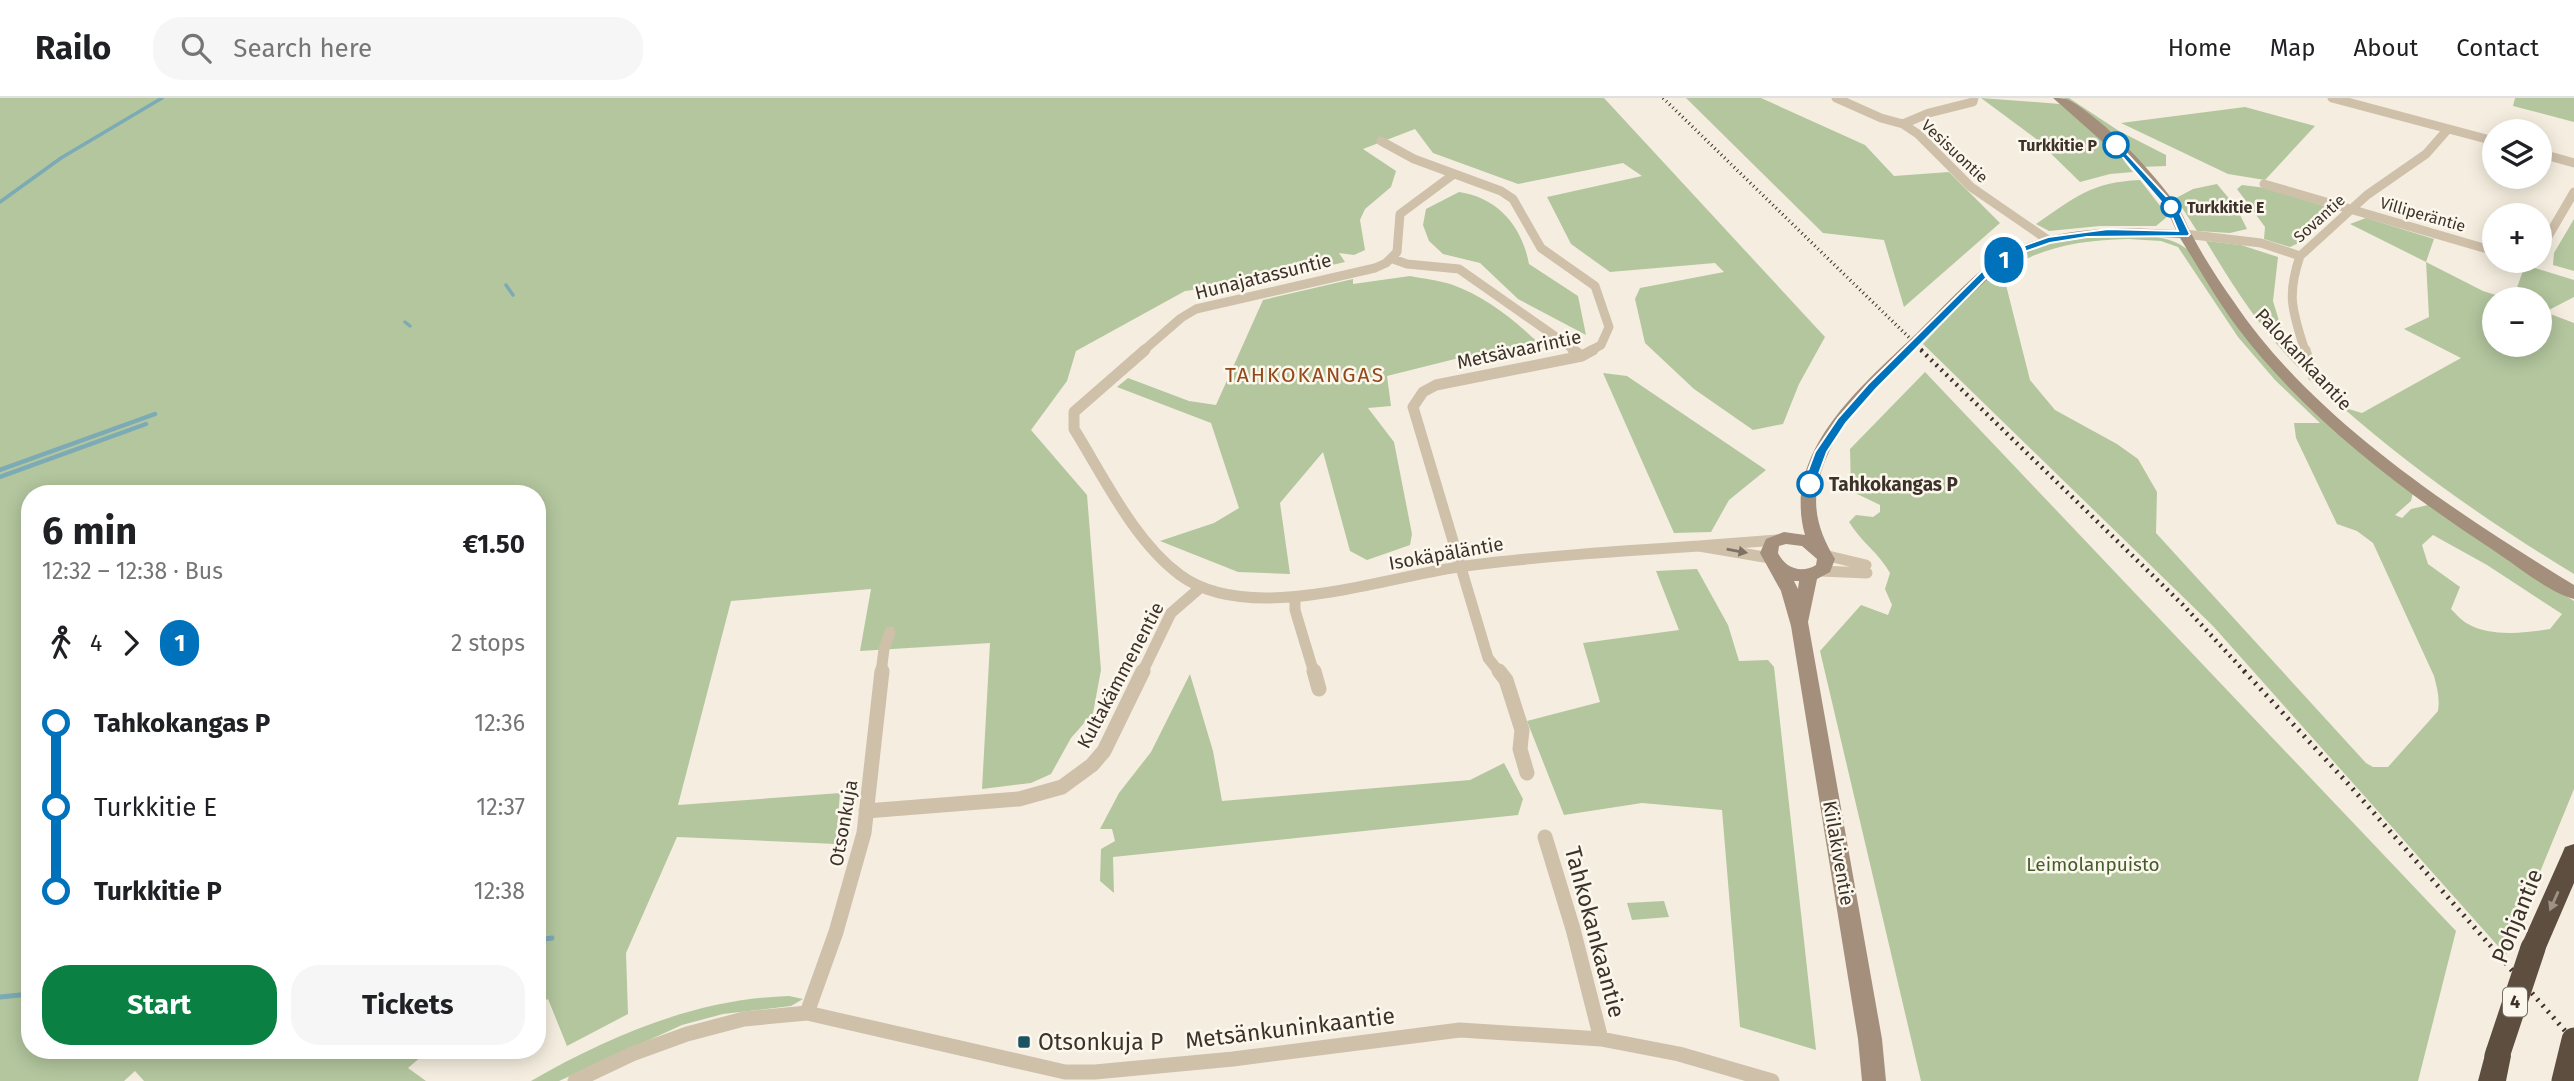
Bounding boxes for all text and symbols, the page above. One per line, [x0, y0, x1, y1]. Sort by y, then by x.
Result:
search box [153, 17, 643, 80]
text: Railo [35, 28, 111, 68]
icon: search [177, 29, 215, 67]
text: Search here [233, 33, 372, 64]
text: Home [2168, 34, 2232, 62]
text: Map [2270, 34, 2316, 62]
text: About [2354, 34, 2418, 62]
text: Contact [2456, 34, 2539, 62]
street label: Vesisuontie [1918, 116, 1992, 187]
map controls [2482, 119, 2552, 357]
button: layers [2482, 119, 2552, 189]
marker: Turkkitie P [2103, 132, 2129, 158]
place label: Turkkitie P [2018, 136, 2097, 155]
street label: Sovantie [2290, 190, 2349, 246]
street label: Villiperäntie [2378, 193, 2468, 236]
marker: Turkkitie E [2161, 197, 2181, 217]
place label: Turkkitie E [2187, 198, 2264, 217]
button: + [2482, 203, 2552, 273]
line badge: 1 [1981, 237, 2027, 283]
text: 1 [1998, 246, 2010, 274]
street label: Hunajatassuntie [1192, 248, 1334, 305]
button: − [2482, 287, 2552, 357]
street label: Palokankaantie [2250, 303, 2357, 415]
street label: Metsävaarintie [1455, 325, 1583, 374]
district label: TAHKOKANGAS [1225, 362, 1385, 388]
marker: Tahkokangas P [1797, 471, 1823, 497]
place label: Tahkokangas P [1829, 473, 1958, 496]
text: 6 min [42, 508, 137, 554]
text: €1.50 [463, 529, 525, 560]
street label: Isokäpäläntie [1387, 532, 1505, 575]
one-way arrow [1726, 546, 1748, 557]
text: 12:32 – 12:38 · Bus [42, 557, 223, 585]
street label: Kultakämmenentie [1072, 598, 1169, 752]
icon: walk [42, 624, 80, 662]
icon: forward [112, 624, 150, 662]
text: 4 [90, 629, 102, 657]
text: 1 [174, 629, 185, 657]
text: 2 stops [451, 629, 525, 657]
text: Tahkokangas P [94, 708, 270, 739]
text: 12:36 [474, 709, 525, 737]
street label: Otsonkuja [825, 778, 862, 868]
text: Turkkitie E [94, 792, 217, 823]
text: 12:37 [476, 793, 525, 821]
street label: Kiilakiventie [1818, 799, 1859, 907]
street label: Tahkokankaantie [1559, 843, 1631, 1021]
park label: Leimolanpuisto [2026, 853, 2160, 876]
street label: Pohjantie [2485, 865, 2549, 967]
text: Turkkitie P [94, 876, 222, 907]
text: 12:38 [474, 877, 525, 905]
one-way arrow [2548, 891, 2559, 912]
button: Start [42, 965, 277, 1045]
button: Tickets [291, 965, 525, 1045]
road number: 4 [2503, 988, 2527, 1016]
street label: Metsänkuninkaantie [1184, 1001, 1396, 1055]
place label: Otsonkuja P [1038, 1028, 1163, 1056]
marker: Otsonkuja P [1016, 1034, 1032, 1050]

